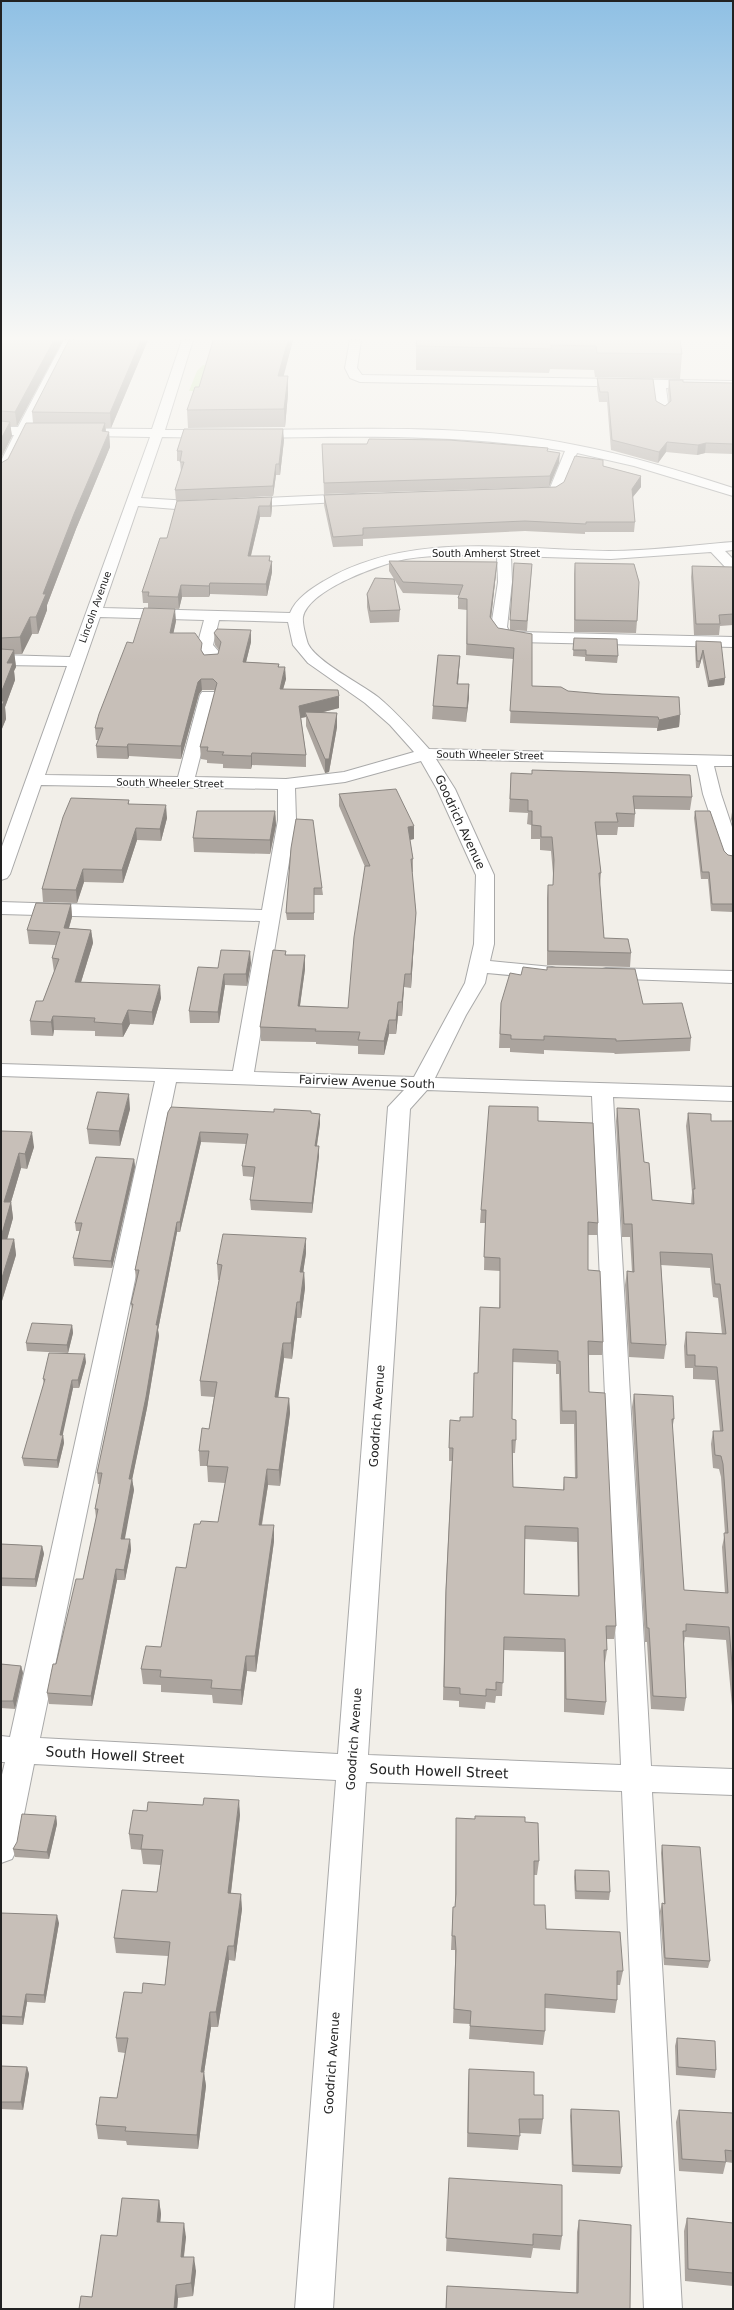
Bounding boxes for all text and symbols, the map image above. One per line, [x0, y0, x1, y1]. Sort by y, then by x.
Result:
street label: South Amherst Street [432, 548, 540, 559]
street label: Lincoln Avenue [77, 570, 113, 644]
street label: South Wheeler Street [436, 749, 544, 761]
street label: Goodrich Avenue [432, 773, 488, 871]
street label: South Wheeler Street [116, 777, 224, 789]
street label: Fairview Avenue South [299, 1073, 435, 1091]
street label: Goodrich Avenue [366, 1364, 388, 1468]
street label: Goodrich Avenue [343, 1687, 365, 1791]
street label: South Howell Street [45, 1743, 185, 1767]
street label: South Howell Street [369, 1761, 509, 1781]
street label: Goodrich Avenue [321, 2011, 343, 2115]

